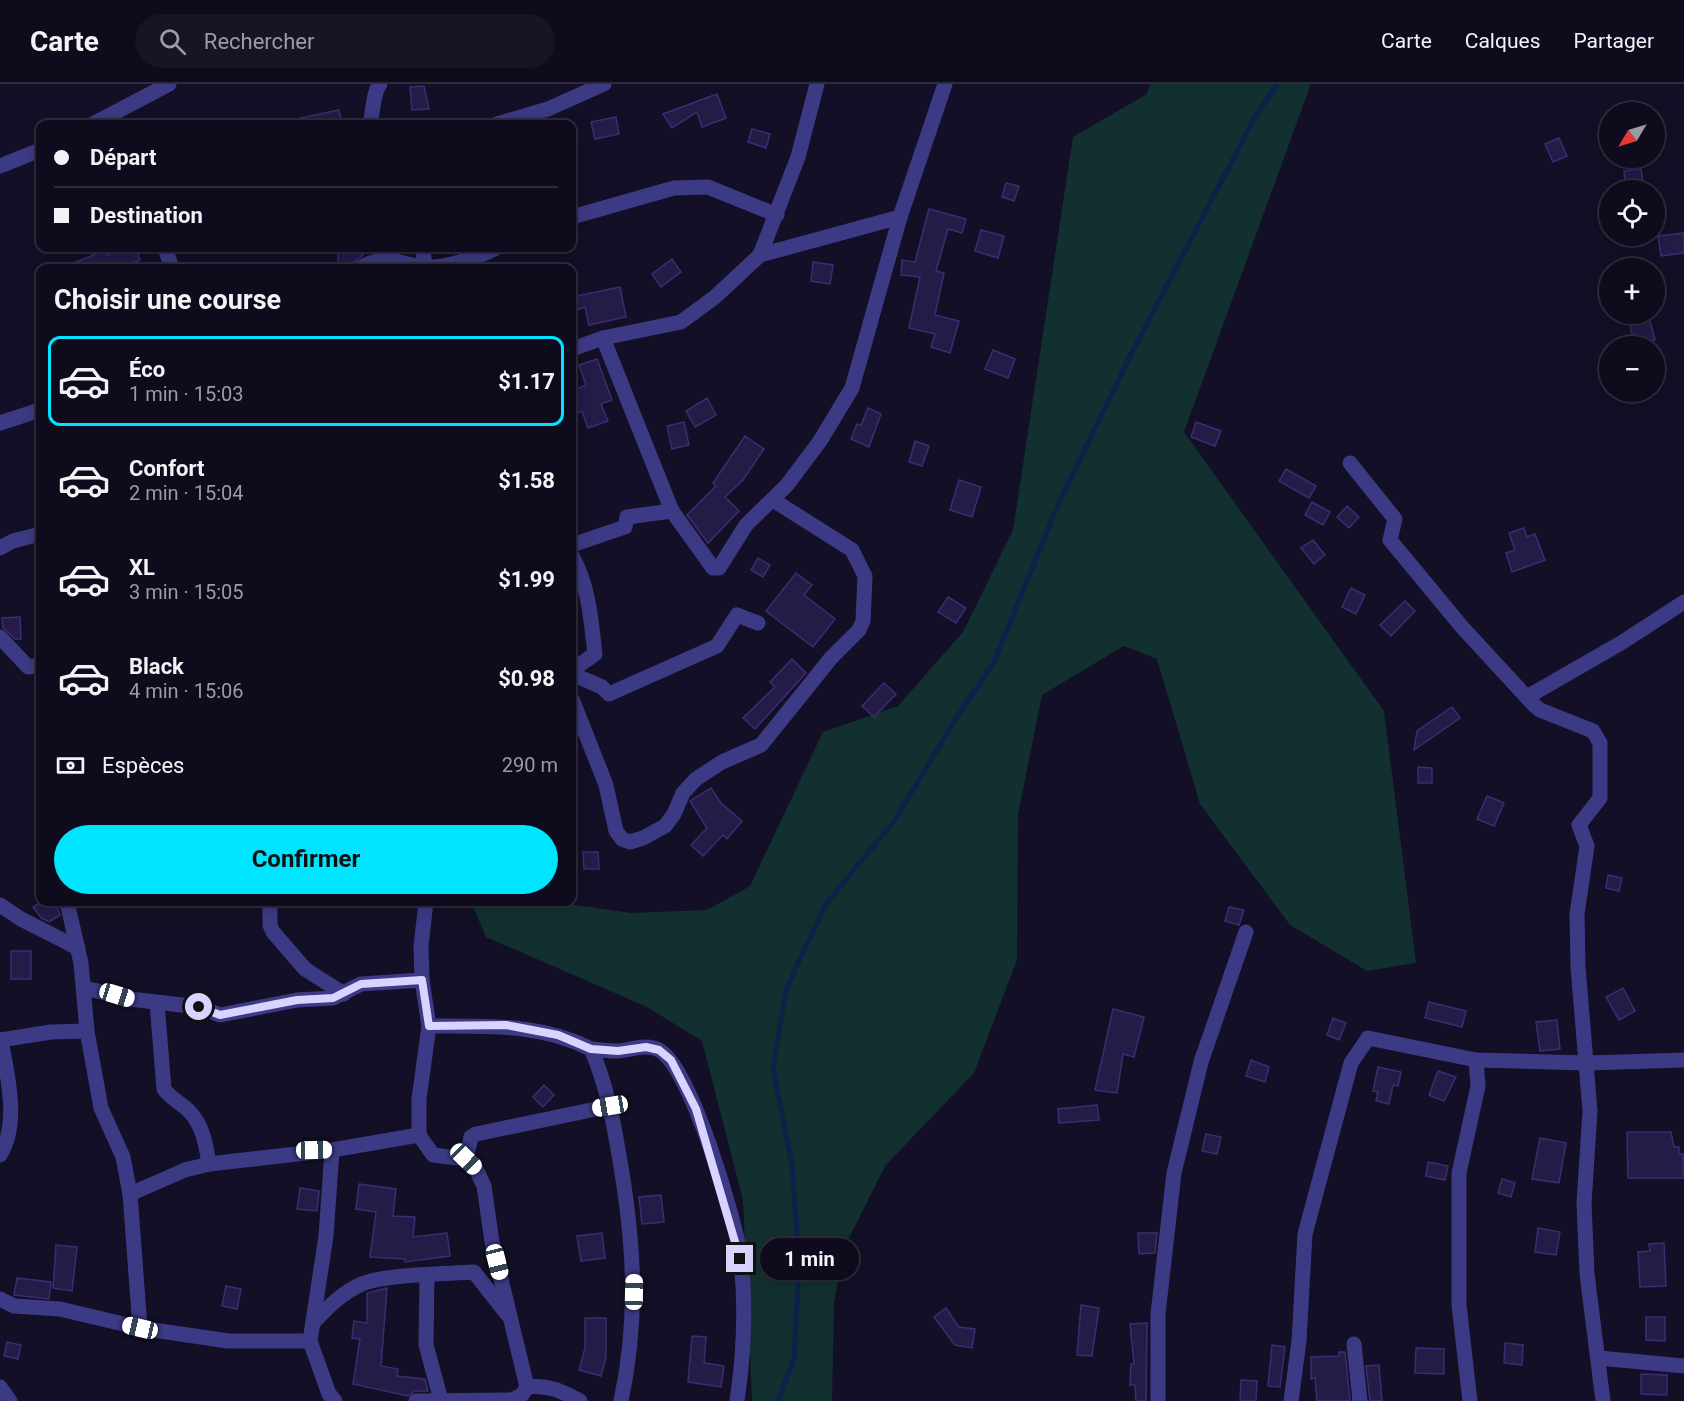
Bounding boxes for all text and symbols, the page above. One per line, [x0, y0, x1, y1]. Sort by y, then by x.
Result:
search box [135, 14, 555, 68]
text: Carte [30, 25, 99, 58]
icon: search [156, 25, 189, 58]
text: Rechercher [204, 29, 314, 54]
text: Carte [1381, 29, 1432, 53]
text: Calques [1465, 29, 1540, 53]
text: Partager [1573, 29, 1654, 53]
north arrow [1599, 102, 1665, 168]
map controls [1599, 102, 1665, 402]
text: Départ [90, 145, 156, 170]
button: locate [1599, 180, 1665, 246]
text: Destination [90, 203, 203, 228]
button: + [1599, 258, 1665, 324]
text: Choisir une course [54, 284, 281, 316]
button: − [1599, 336, 1665, 402]
icon: car [57, 354, 111, 408]
text: Éco [129, 357, 165, 382]
text: $1.17 [498, 369, 555, 394]
text: 1 min · 15:03 [129, 382, 244, 406]
icon: car [57, 453, 111, 507]
text: Confort [129, 456, 204, 481]
text: $1.58 [498, 468, 555, 493]
text: 2 min · 15:04 [129, 481, 244, 505]
icon: car [57, 552, 111, 606]
text: XL [129, 555, 155, 580]
text: $1.99 [498, 567, 555, 592]
text: 3 min · 15:05 [129, 580, 244, 604]
icon: car [57, 651, 111, 705]
text: Black [129, 654, 184, 679]
text: $0.98 [498, 666, 555, 691]
text: 4 min · 15:06 [129, 679, 244, 703]
icon: cash [54, 749, 87, 782]
text: Espèces [102, 753, 184, 778]
text: 290 m [502, 753, 558, 777]
button: Confirmer [54, 825, 558, 894]
car [97, 981, 137, 1009]
route start [185, 993, 212, 1020]
car [591, 1094, 629, 1118]
car [447, 1140, 485, 1178]
car [296, 1141, 332, 1159]
callout: 1 min [761, 1238, 860, 1280]
car [484, 1242, 510, 1282]
route end [726, 1245, 753, 1272]
text: 1 min [784, 1247, 835, 1271]
car [625, 1274, 643, 1310]
car [120, 1315, 160, 1341]

